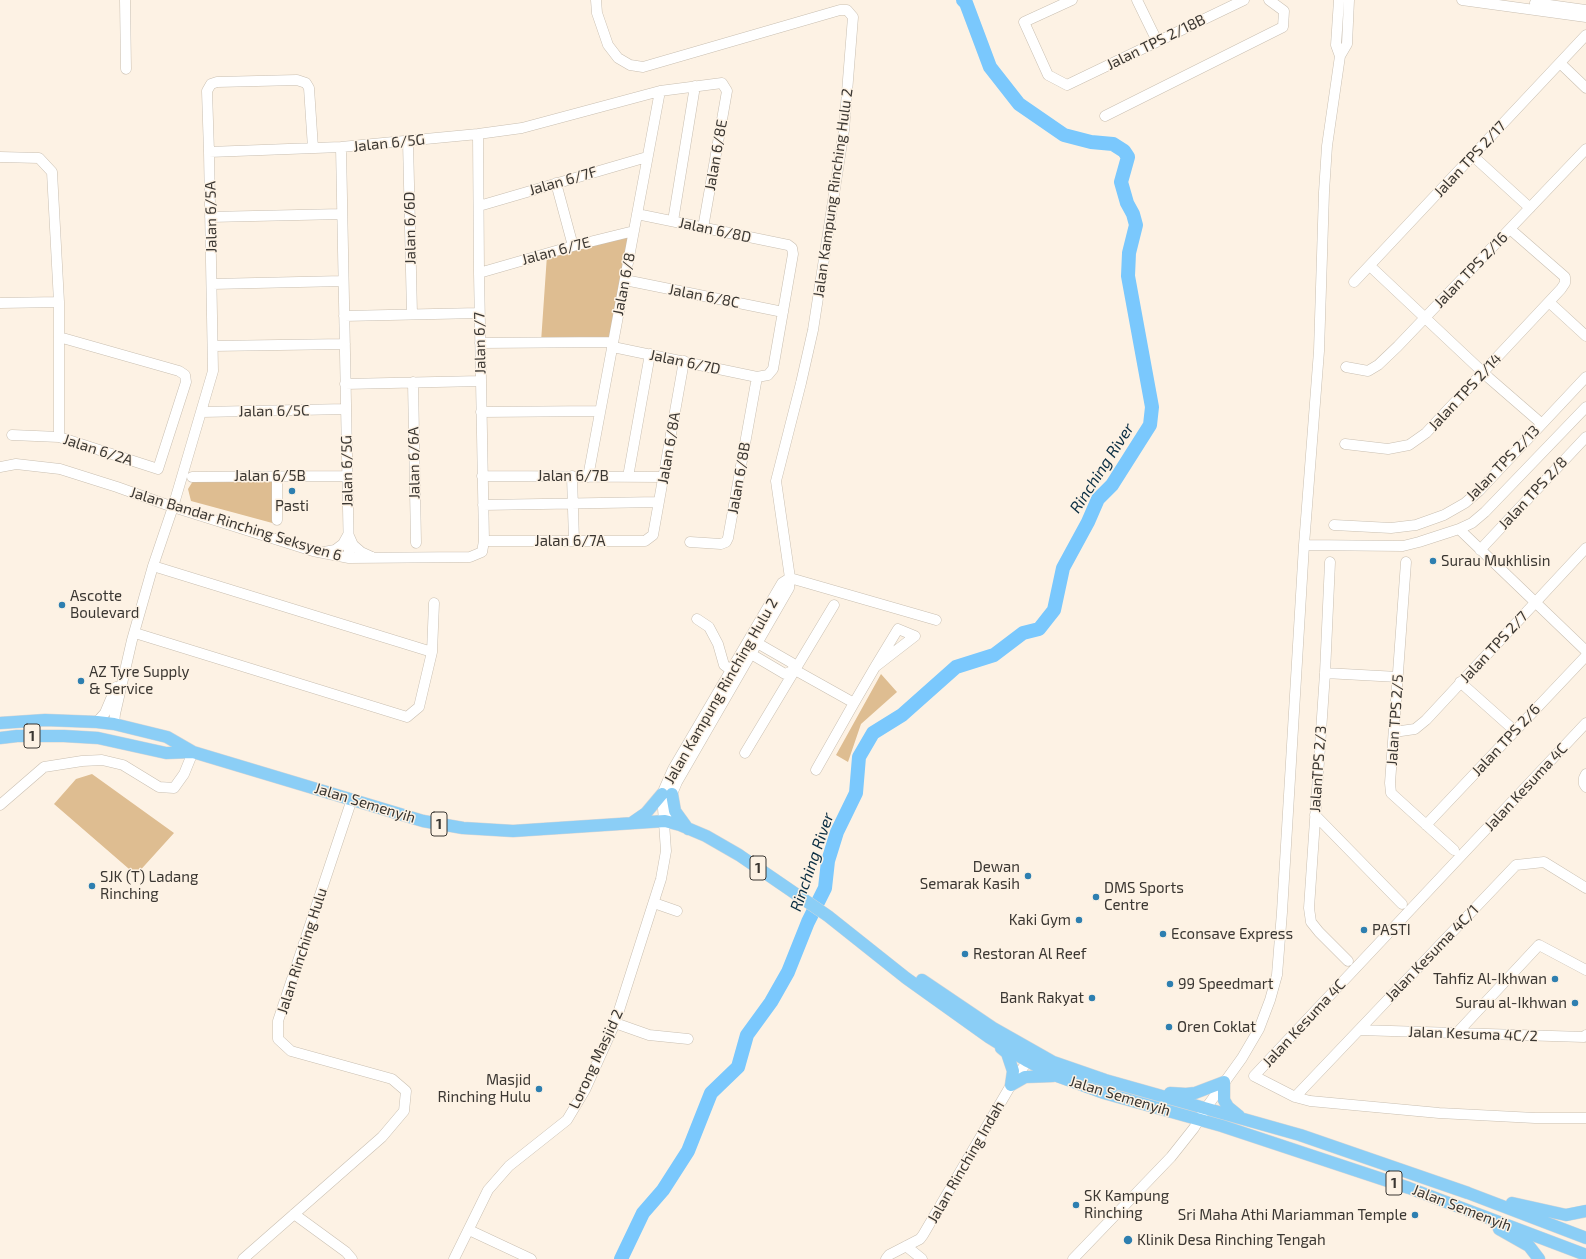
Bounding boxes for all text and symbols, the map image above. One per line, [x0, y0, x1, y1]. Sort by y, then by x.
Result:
street label: Jalan TPS 2/18B [1104, 10, 1208, 74]
street label: Jalan Kampung Rinching Hulu 2 [809, 87, 857, 299]
street label: Jalan TPS 2/17 [1430, 117, 1510, 201]
street label: Jalan 6/8E [701, 118, 731, 192]
street label: Jalan 6/5G [352, 130, 426, 156]
street label: Jalan 6/7F [527, 163, 599, 199]
street label: Jalan 6/5A [201, 181, 221, 253]
street label: Jalan 6/6D [400, 191, 420, 265]
street label: Jalan 6/8D [677, 214, 753, 246]
street label: Jalan TPS 2/16 [1430, 228, 1512, 312]
street label: Jalan 6/7E [520, 233, 592, 269]
street label: Jalan 6/8 [609, 251, 639, 317]
street label: Jalan 6/8C [667, 280, 741, 312]
street label: Jalan 6/7 [470, 312, 490, 374]
street label: Jalan 6/7D [648, 346, 722, 378]
street label: Jalan TPS 2/14 [1425, 350, 1505, 434]
street label: Jalan 6/5C [238, 401, 310, 421]
street label: Jalan 6/8A [654, 411, 684, 485]
water label: Rinching River [1066, 419, 1138, 517]
street label: Jalan TPS 2/13 [1463, 422, 1543, 504]
street label: Jalan 6/6A [404, 427, 424, 499]
street label: Jalan 6/2A [61, 430, 135, 470]
street label: Jalan 6/5G [337, 435, 357, 507]
street label: Jalan 6/8B [724, 441, 754, 515]
street label: Jalan TPS 2/8 [1495, 453, 1571, 533]
street label: Jalan 6/5B [234, 467, 306, 485]
street label: Jalan 6/7B [537, 467, 609, 485]
street label: Jalan Bandar Rinching Seksyen 6 [128, 483, 344, 565]
marker: Pasti [287, 486, 297, 496]
place label: Pasti [275, 497, 309, 515]
street label: Jalan 6/7A [535, 532, 605, 550]
place label: Surau Mukhlisin [1441, 552, 1550, 570]
marker: Surau Mukhlisin [1428, 556, 1438, 566]
place label: Ascotte Boulevard [70, 587, 139, 622]
street label: Jalan Kampung Rinching Hulu 2 [660, 595, 782, 787]
marker: Ascotte Boulevard [57, 600, 67, 610]
street label: Jalan TPS 2/7 [1456, 607, 1532, 687]
place label: AZ Tyre Supply & Service [89, 663, 189, 698]
street label: Jalan TPS 2/5 [1383, 674, 1407, 766]
marker: AZ Tyre Supply & Service [76, 676, 86, 686]
street label: Jalan TPS 2/6 [1468, 700, 1544, 780]
road number: 1 [24, 724, 40, 748]
street label: JalanTPS 2/3 [1306, 725, 1330, 813]
street label: Jalan Kesuma 4C [1481, 739, 1571, 835]
street label: Jalan Semenyih [312, 779, 418, 827]
water label: Rinching River [786, 810, 838, 914]
road number: 1 [431, 812, 447, 836]
road number: 1 [750, 856, 766, 880]
place label: Dewan Semarak Kasih [920, 858, 1020, 893]
place label: SJK (T) Ladang Rinching [100, 868, 198, 903]
marker: Dewan Semarak Kasih [1023, 871, 1033, 881]
place label: DMS Sports Centre [1104, 879, 1184, 914]
marker: SJK (T) Ladang Rinching [87, 881, 97, 891]
street label: Jalan Rinching Hulu [273, 886, 331, 1016]
marker: DMS Sports Centre [1091, 892, 1101, 902]
street label: Jalan Kesuma 4C/1 [1381, 901, 1483, 1005]
place label: Kaki Gym [1009, 911, 1071, 929]
marker: Kaki Gym [1074, 915, 1084, 925]
place label: PASTI [1372, 921, 1411, 939]
place label: Econsave Express [1171, 925, 1293, 943]
marker: PASTI [1359, 925, 1369, 935]
marker: Econsave Express [1158, 929, 1168, 939]
place label: Restoran Al Reef [973, 945, 1087, 963]
marker: Restoran Al Reef [960, 949, 970, 959]
place label: Tahfiz Al-Ikhwan [1433, 970, 1547, 988]
marker: Tahfiz Al-Ikhwan [1550, 974, 1560, 984]
place label: 99 Speedmart [1178, 975, 1273, 993]
street label: Jalan Kesuma 4C [1259, 975, 1349, 1071]
marker: 99 Speedmart [1165, 979, 1175, 989]
place label: Bank Rakyat [1000, 989, 1084, 1007]
marker: Bank Rakyat [1087, 993, 1097, 1003]
place label: Surau al-Ikhwan [1455, 994, 1567, 1012]
marker: Surau al-Ikhwan [1570, 998, 1580, 1008]
street label: Lorong Masjid 2 [565, 1006, 627, 1112]
place label: Oren Coklat [1177, 1018, 1256, 1036]
marker: Oren Coklat [1164, 1022, 1174, 1032]
street label: Jalan Kesuma 4C/2 [1408, 1023, 1538, 1045]
place label: Masjid Rinching Hulu [438, 1071, 531, 1106]
street label: Jalan Semenyih [1067, 1072, 1173, 1120]
marker: Masjid Rinching Hulu [534, 1084, 544, 1094]
street label: Jalan Rinching Indah [924, 1098, 1008, 1226]
road number: 1 [1386, 1171, 1402, 1195]
street label: Jalan Semenyih [1410, 1181, 1514, 1235]
place label: SK Kampung Rinching [1084, 1187, 1169, 1222]
marker: SK Kampung Rinching [1071, 1200, 1081, 1210]
place label: Sri Maha Athi Mariamman Temple [1178, 1206, 1407, 1224]
marker: Sri Maha Athi Mariamman Temple [1410, 1210, 1420, 1220]
place label: Klinik Desa Rinching Tengah [1137, 1231, 1326, 1249]
marker: Klinik Desa Rinching Tengah [1122, 1234, 1134, 1246]

